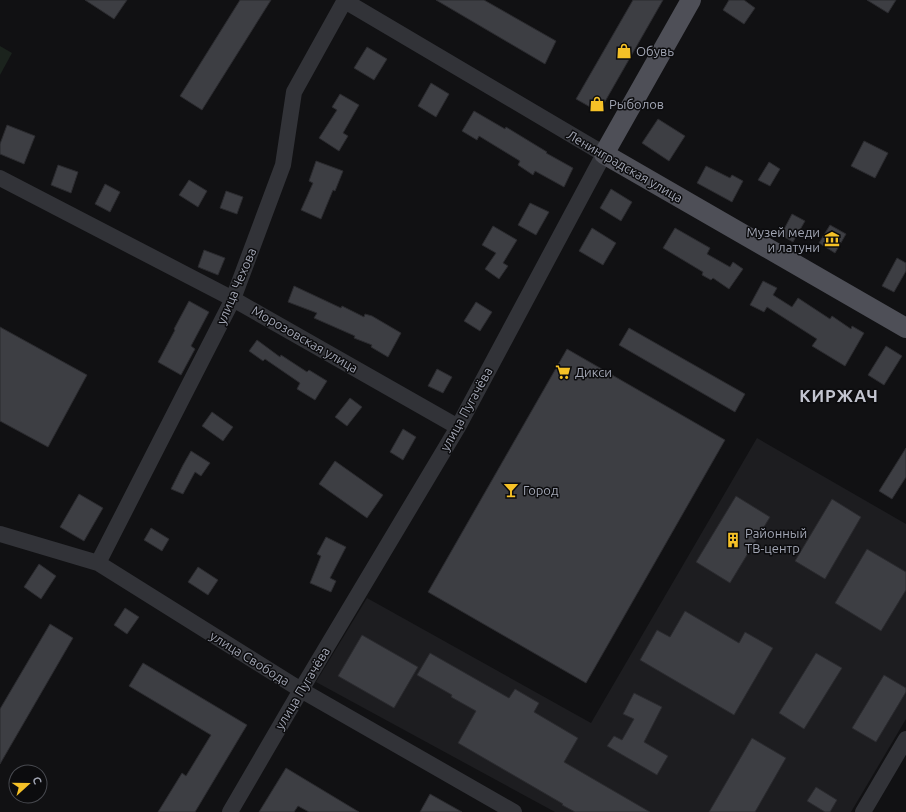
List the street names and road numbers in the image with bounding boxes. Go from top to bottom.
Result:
street label: Ленинградская улица [565,127,685,205]
street label: улица Чехова [214,246,258,326]
street label: Морозовская улица [250,303,360,375]
street label: улица Пугачёва [437,365,495,453]
street label: улица Свобода [208,628,292,688]
street label: улица Пугачёва [272,644,332,732]

